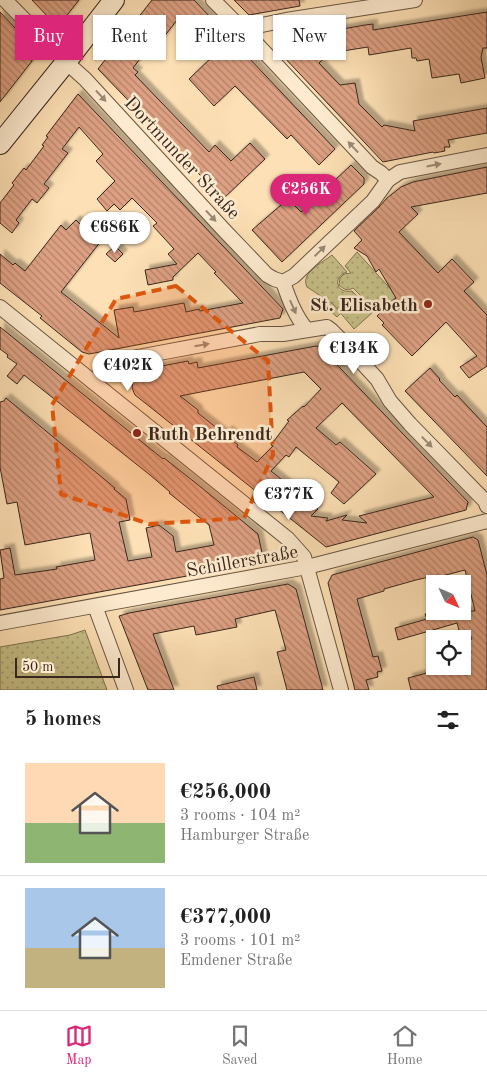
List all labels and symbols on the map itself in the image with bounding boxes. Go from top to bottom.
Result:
one-way arrow [95,90,107,102]
street label: Dortmunder Straße [120,94,243,224]
one-way arrow [347,141,359,153]
one-way arrow [426,161,441,169]
pin: €256K [271,174,341,216]
one-way arrow [205,209,217,221]
pin: €686K [80,212,150,254]
one-way arrow [313,245,325,257]
place label: St. Elisabeth [310,297,418,316]
marker: St. Elisabeth [422,298,434,310]
one-way arrow [289,300,297,314]
pin: €134K [319,332,389,375]
one-way arrow [195,341,210,349]
pin: €402K [93,350,163,392]
place label: Ruth Behrendt [147,426,272,445]
marker: Ruth Behrendt [131,427,143,439]
one-way arrow [421,436,433,448]
pin: €377K [254,478,324,521]
street label: Schillerstraße [185,543,300,582]
north arrow [426,575,471,620]
scale bar [15,655,120,678]

